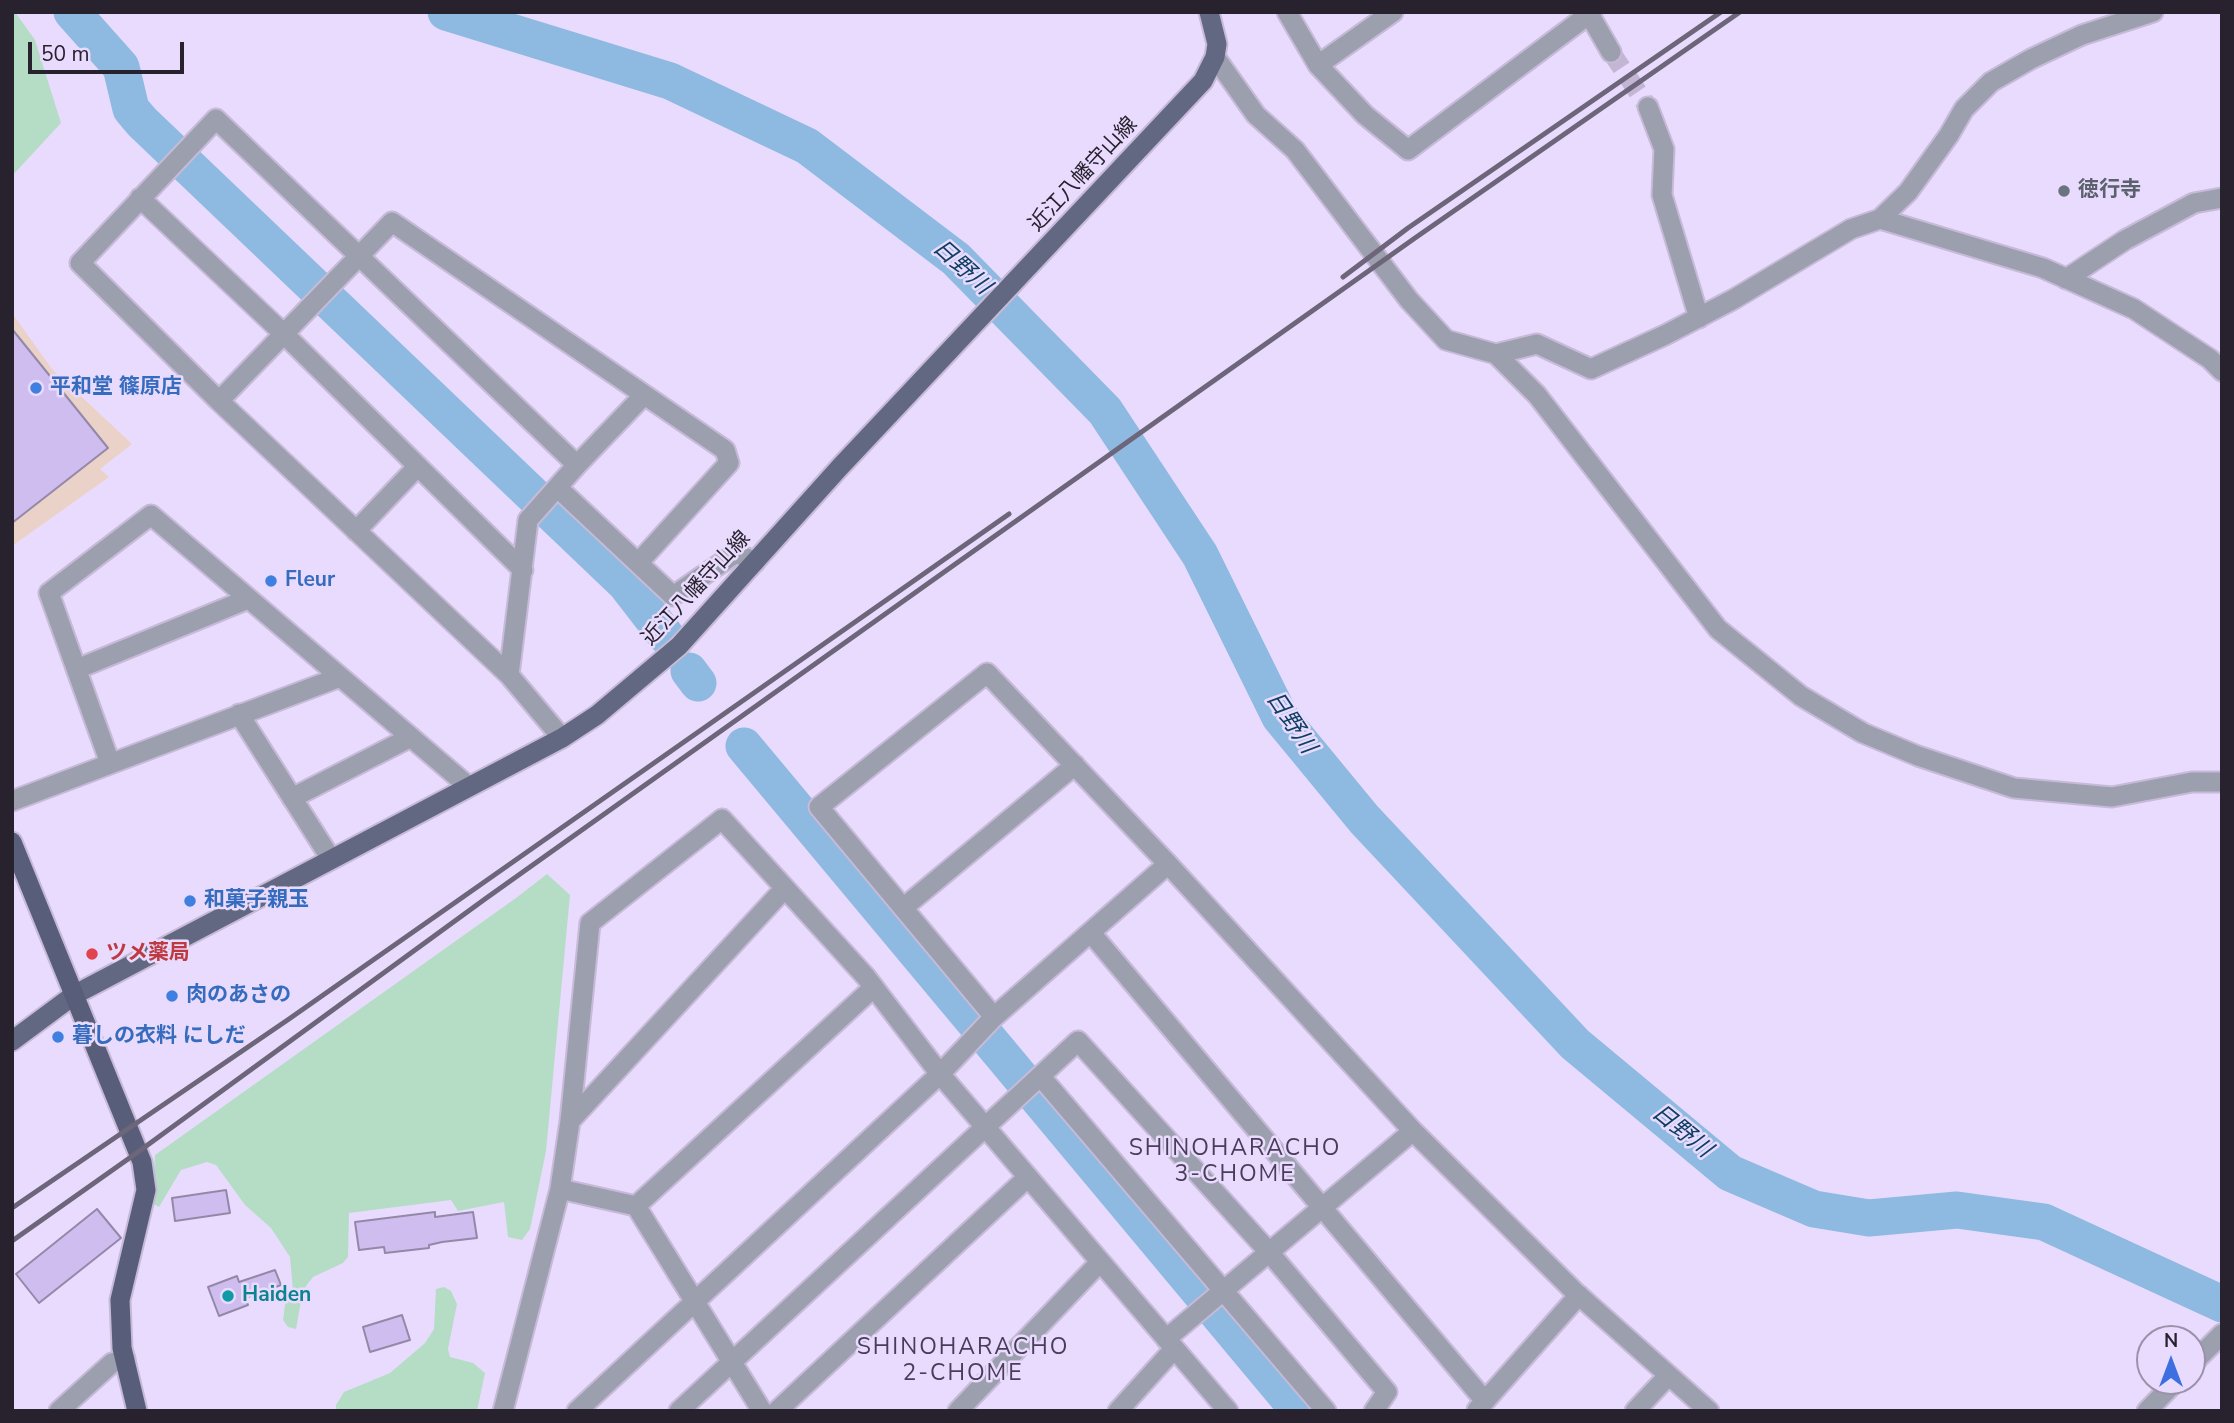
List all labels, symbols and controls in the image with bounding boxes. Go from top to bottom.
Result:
scale bar [32,28,187,72]
text: 50 m [41,40,90,68]
street label: 近江八幡守山線 [1025,113,1143,237]
place label: 徳行寺 [2078,178,2141,204]
marker: 徳行寺 [2056,183,2072,199]
water label: 日野川 [926,235,996,301]
place label: 平和堂 篠原店 [50,375,182,401]
marker: 平和堂 篠原店 [28,380,44,396]
street label: 近江八幡守山線 [638,527,756,651]
place label: Fleur [285,568,335,594]
marker: Fleur [263,573,279,589]
water label: 日野川 [1259,687,1321,759]
place label: 和菓子親玉 [204,888,309,914]
marker: 和菓子親玉 [182,893,198,909]
place label: ツメ薬局 [106,941,190,967]
marker: ツメ薬局 [84,946,100,962]
place label: 肉のあさの [186,983,291,1009]
marker: 肉のあさの [164,988,180,1004]
place label: 暮しの衣料 にしだ [72,1024,246,1050]
marker: 暮しの衣料 にしだ [50,1029,66,1045]
water label: 日野川 [1646,1100,1716,1164]
district label: SHINOHARACHO 3-CHOME [1130,1135,1340,1189]
place label: Haiden [242,1283,311,1309]
marker: Haiden [220,1288,236,1304]
north arrow [2136,1325,2206,1395]
text: N [2164,1328,2178,1354]
district label: SHINOHARACHO 2-CHOME [858,1334,1068,1388]

